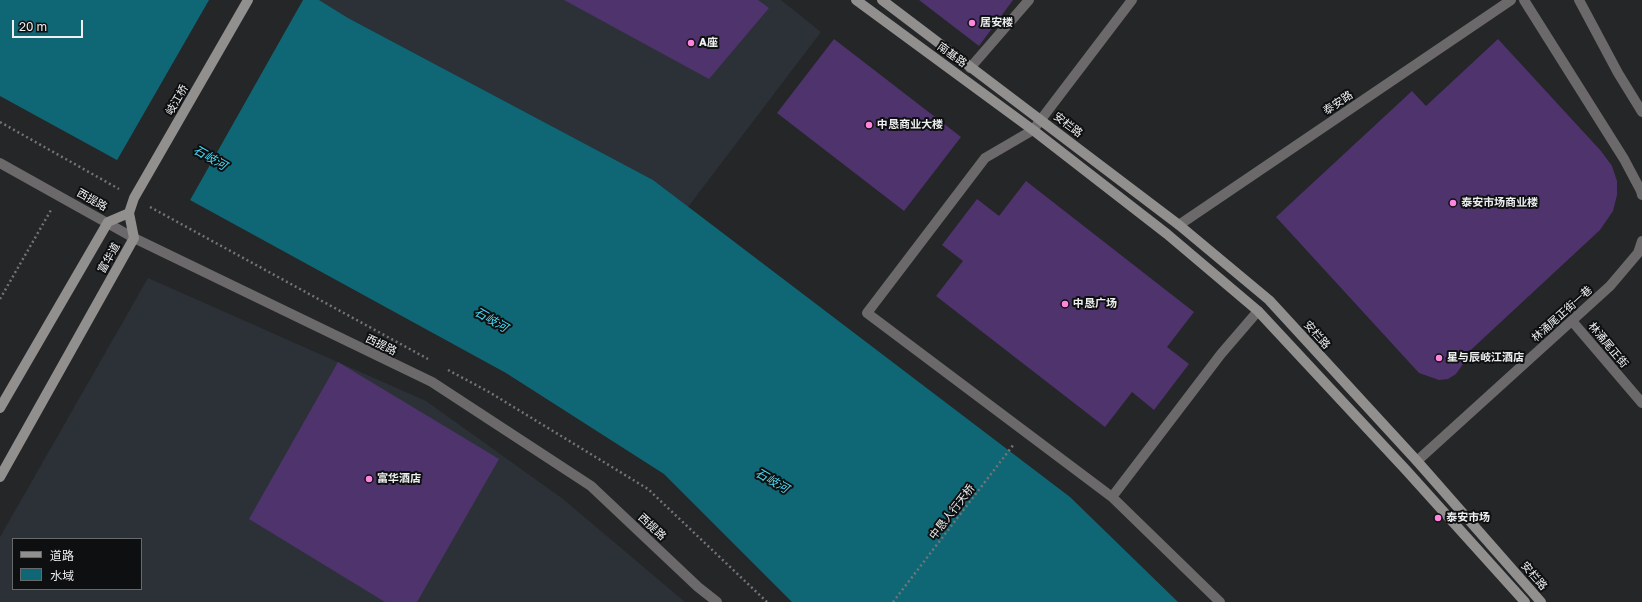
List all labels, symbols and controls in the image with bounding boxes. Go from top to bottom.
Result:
scale bar [14,12,85,38]
place label: 居安楼 [980,16,1013,30]
marker: 居安楼 [967,18,977,28]
text: 20 m [19,19,47,34]
place label: A座 [699,36,718,50]
marker: A座 [686,38,696,48]
street label: 南基路 [935,40,969,70]
street label: 岐江桥 [163,82,191,118]
street label: 泰安路 [1321,88,1355,118]
street label: 安栏路 [1051,110,1085,140]
place label: 中恳商业大楼 [877,118,943,132]
marker: 中恳商业大楼 [864,120,874,130]
water label: 石岐河 [191,143,229,173]
street label: 西提路 [74,186,110,214]
place label: 泰安市场商业楼 [1461,196,1538,210]
marker: 泰安市场商业楼 [1448,198,1458,208]
street label: 富华道 [95,240,123,276]
street label: 林涌尾正街一巷 [1529,283,1595,345]
place label: 中恳广场 [1073,297,1117,311]
marker: 中恳广场 [1060,299,1070,309]
water label: 石岐河 [472,305,510,335]
street label: 安栏路 [1301,318,1333,352]
street label: 林涌尾正街 [1585,320,1631,370]
street label: 西提路 [363,332,399,358]
place label: 星与辰岐江酒店 [1447,351,1524,365]
marker: 星与辰岐江酒店 [1434,353,1444,363]
water label: 石岐河 [753,466,791,496]
place label: 富华酒店 [377,472,421,486]
marker: 富华酒店 [364,474,374,484]
street label: 中恳人行天桥 [926,482,978,542]
street label: 西提路 [635,511,669,543]
place label: 泰安市场 [1446,511,1490,525]
marker: 泰安市场 [1433,513,1443,523]
legend [12,538,142,590]
text: 道路 [50,548,74,563]
street label: 安栏路 [1518,559,1550,593]
text: 水域 [50,568,74,583]

